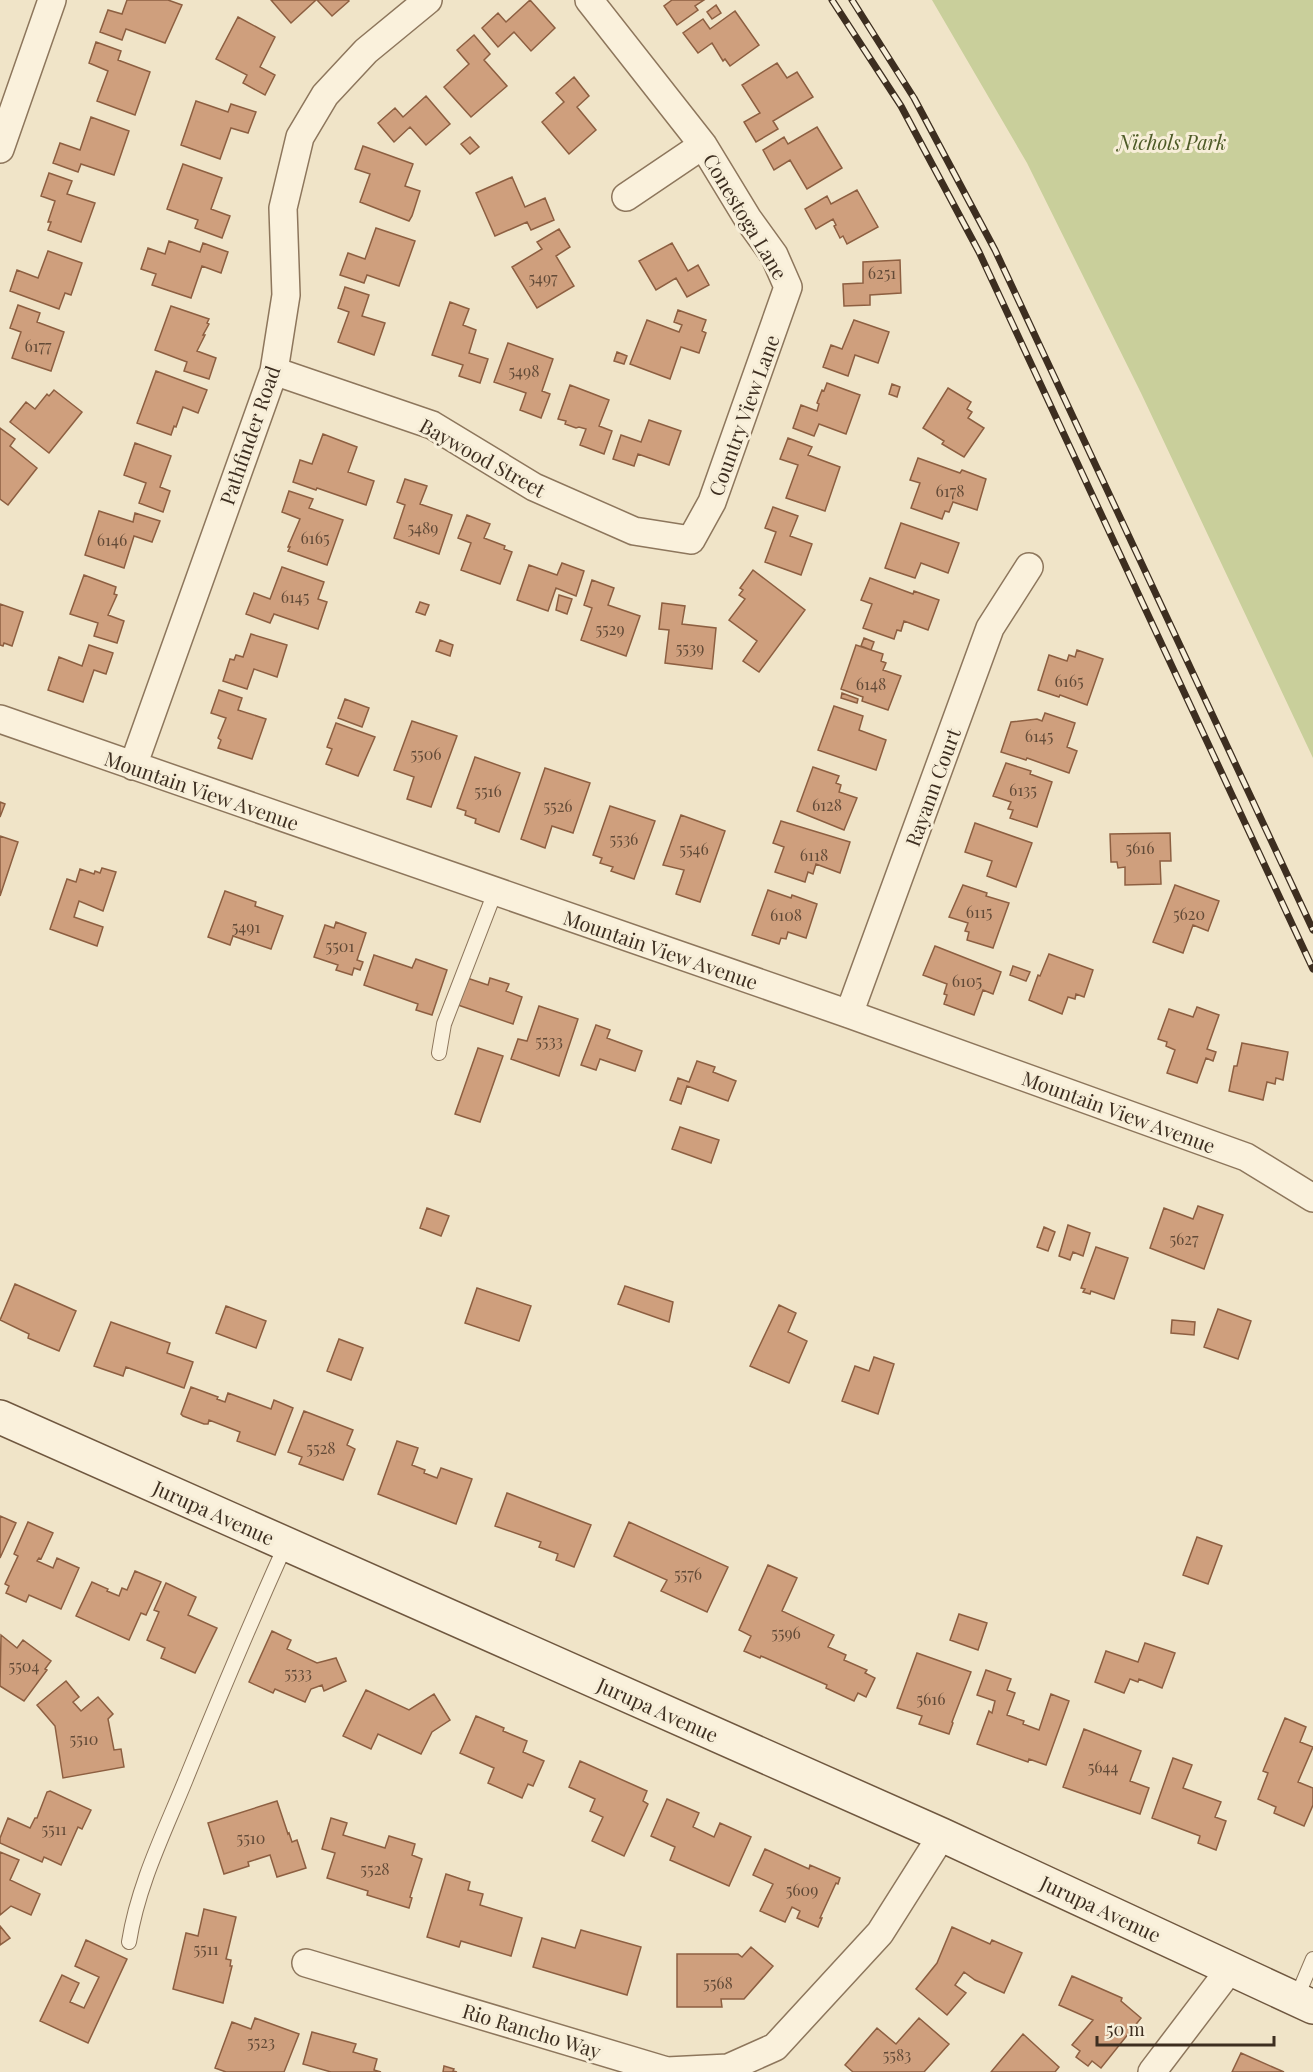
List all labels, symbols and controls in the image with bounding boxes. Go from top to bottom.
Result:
park label: Nichols Park [1116,128,1226,155]
street label: Conestoga Lane [698,148,794,284]
house number: 6251 [868,262,896,283]
house number: 5497 [528,267,558,288]
street label: Country View Lane [701,331,785,499]
house number: 6177 [24,335,52,356]
house number: 5498 [508,360,540,381]
street label: Pathfinder Road [213,361,286,508]
street label: Baywood Street [415,411,551,503]
house number: 6178 [935,480,965,501]
house number: 5489 [407,517,439,538]
house number: 6165 [300,527,330,548]
house number: 6146 [97,529,127,550]
house number: 6145 [281,586,309,607]
house number: 5529 [595,618,625,639]
house number: 5539 [676,637,704,658]
house number: 6165 [1054,670,1084,691]
house number: 6148 [856,673,886,694]
street label: Rayann Court [898,723,966,850]
house number: 6145 [1025,725,1053,746]
house number: 5506 [410,743,442,764]
street label: Mountain View Avenue [101,744,303,836]
house number: 6135 [1009,779,1037,800]
house number: 5516 [474,780,502,801]
house number: 6128 [812,794,842,815]
house number: 5526 [543,795,573,816]
house number: 5536 [610,828,638,849]
house number: 5616 [1125,837,1155,858]
house number: 5546 [679,838,709,859]
house number: 6118 [800,844,828,865]
house number: 6115 [966,901,992,922]
street label: Mountain View Avenue [560,903,762,995]
house number: 5620 [1173,903,1205,924]
house number: 6108 [770,904,802,925]
house number: 5491 [232,916,260,937]
house number: 5501 [326,935,354,956]
house number: 6105 [952,970,982,991]
house number: 5533 [535,1030,563,1051]
street label: Mountain View Avenue [1019,1063,1219,1159]
house number: 5627 [1169,1228,1199,1249]
house number: 5528 [306,1437,336,1458]
street label: Jurupa Avenue [148,1473,279,1551]
house number: 5576 [674,1563,702,1584]
house number: 5596 [771,1622,801,1643]
house number: 5504 [9,1655,39,1676]
house number: 5533 [284,1662,312,1683]
street label: Jurupa Avenue [592,1670,723,1748]
house number: 5616 [916,1688,946,1709]
house number: 5510 [70,1728,98,1749]
house number: 5644 [1088,1756,1118,1777]
house number: 5511 [41,1818,67,1839]
house number: 5510 [237,1827,265,1848]
house number: 5528 [360,1858,390,1879]
street label: Jurupa Avenue [1035,1868,1166,1948]
house number: 5609 [786,1879,818,1900]
house number: 5511 [193,1938,219,1959]
house number: 5568 [703,1972,733,1993]
street label: Rio Rancho Way [459,1996,605,2064]
scale bar [1097,2009,1274,2047]
text: 50 m [1106,2017,1145,2041]
house number: 5523 [247,2031,275,2052]
house number: 5583 [883,2044,911,2065]

